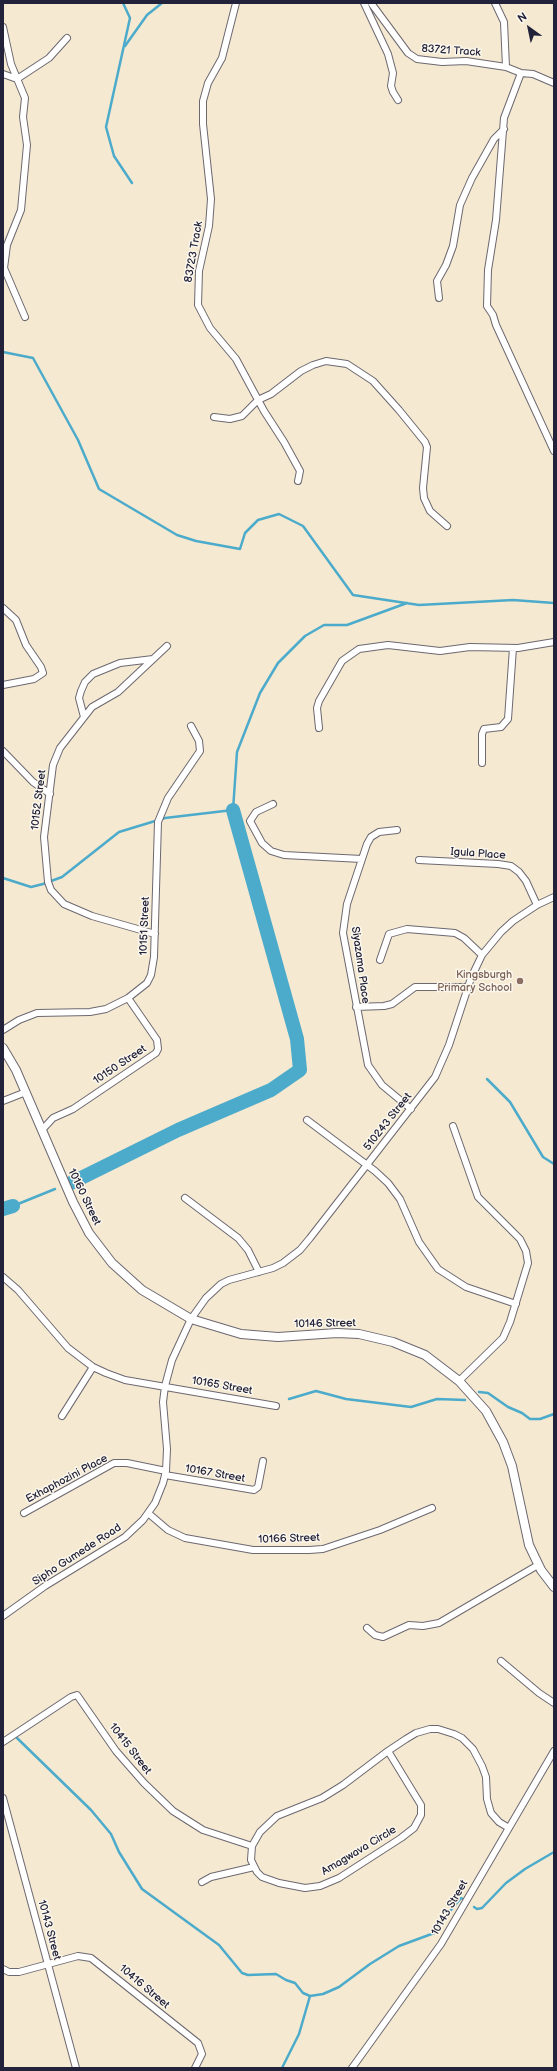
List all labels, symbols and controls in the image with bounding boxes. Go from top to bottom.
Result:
north arrow [509,8,549,48]
text: N [515,10,529,25]
street label: 83721 Track [421,42,481,60]
street label: 83723 Track [182,220,206,284]
street label: 10152 Street [29,769,49,831]
street label: Igula Place [450,845,506,863]
street label: 10151 Street [137,896,153,956]
street label: Siyazama Place [348,926,372,1004]
place label: Kingsburgh Primary School [437,968,512,994]
marker: Kingsburgh Primary School [515,976,525,986]
street label: 10150 Street [91,1042,149,1088]
street label: 510243 Street [361,1090,415,1154]
street label: 10160 Street [65,1167,103,1227]
street label: 10146 Street [294,1317,356,1331]
street label: 10165 Street [191,1374,253,1398]
street label: Exhaphozini Place [24,1452,110,1506]
street label: 10167 Street [184,1462,246,1486]
street label: Sipho Gumede Road [30,1521,124,1589]
street label: 10166 Street [258,1531,320,1547]
street label: 10415 Street [106,1721,154,1777]
street label: Amagwava Circle [319,1823,399,1879]
street label: 10143 Street [429,1878,471,1938]
street label: 10143 Street [35,1899,63,1961]
street label: 10416 Street [116,1962,172,2012]

